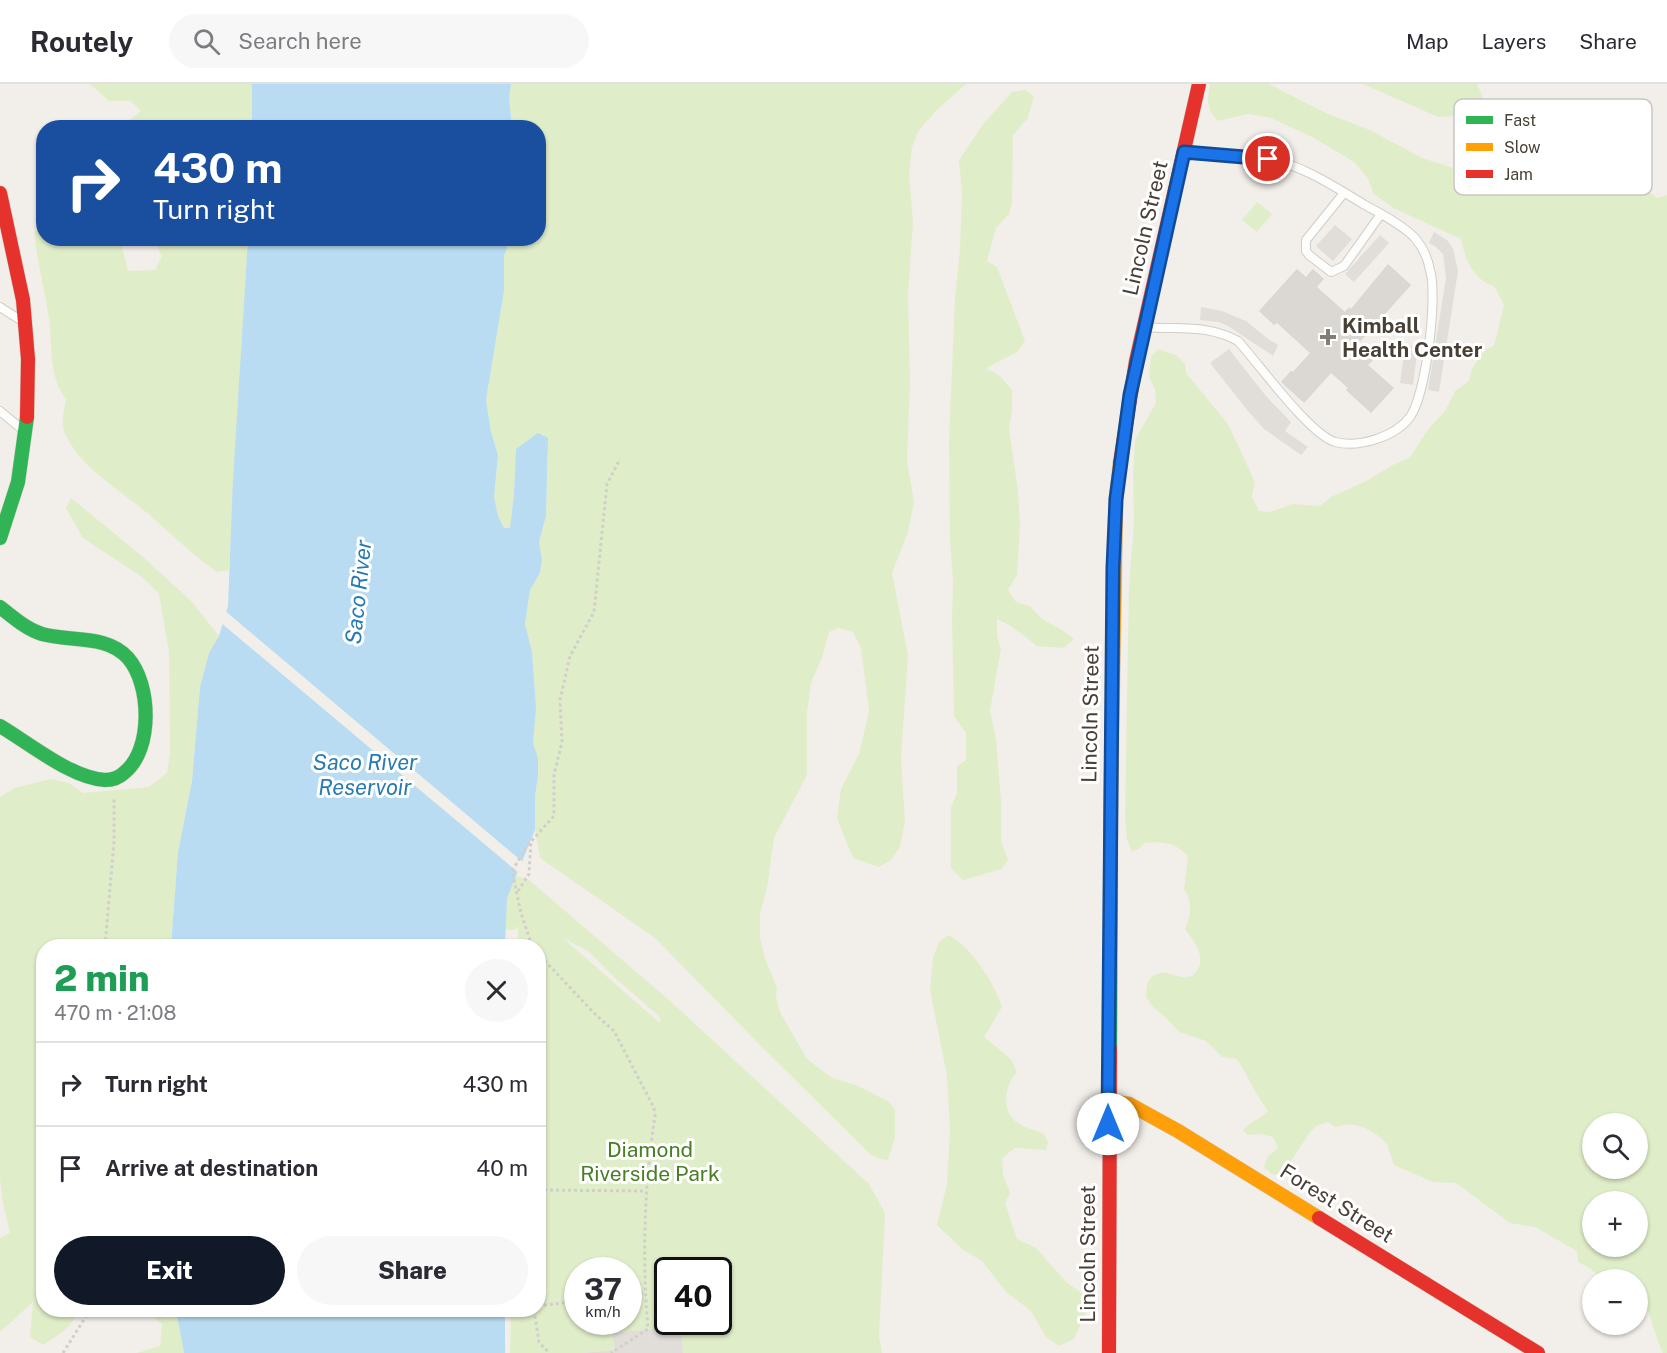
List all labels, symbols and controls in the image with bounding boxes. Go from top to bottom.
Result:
search box [169,14,589,68]
text: Routely [30,25,133,58]
icon: search [190,25,223,58]
text: Search here [238,28,362,54]
text: Map [1406,29,1449,54]
text: Layers [1482,29,1546,54]
text: Share [1579,29,1637,54]
legend [1454,99,1652,195]
text: Fast [1504,111,1536,130]
pin [1242,133,1293,184]
text: Slow [1504,138,1541,157]
icon: arrive [1251,142,1284,175]
text: 430 m [153,143,283,192]
icon: right [54,144,132,222]
street label: Lincoln Street [1117,158,1173,298]
text: Jam [1504,165,1533,184]
text: Turn right [153,193,276,225]
place label: Kimball Health Center [1342,313,1483,362]
marker: Kimball Health Center [1319,328,1337,346]
water label: Saco River [340,538,376,646]
street label: Lincoln Street [1076,645,1104,783]
water label: Saco River Reservoir [313,749,418,800]
text: 2 min [54,957,150,999]
button: close [465,959,528,1022]
text: 470 m · 21:08 [54,1001,176,1025]
icon: right [54,1068,87,1101]
text: Turn right [105,1071,208,1097]
text: 430 m [463,1071,528,1097]
position arrow [1076,1092,1140,1156]
map controls [1582,1113,1648,1335]
button: search [1582,1113,1648,1179]
park label: Diamond Riverside Park [580,1137,720,1186]
icon: arrive [54,1152,87,1185]
text: Arrive at destination [105,1155,318,1181]
text: 40 m [476,1155,528,1181]
street label: Forest Street [1276,1158,1398,1248]
street label: Lincoln Street [1075,1185,1100,1323]
button: + [1582,1191,1648,1257]
button: Exit [54,1236,285,1305]
button: Share [297,1236,528,1305]
speed limit sign: 40 [654,1257,732,1335]
button: − [1582,1269,1648,1335]
text: 37 [584,1271,622,1307]
text: km/h [585,1303,621,1320]

